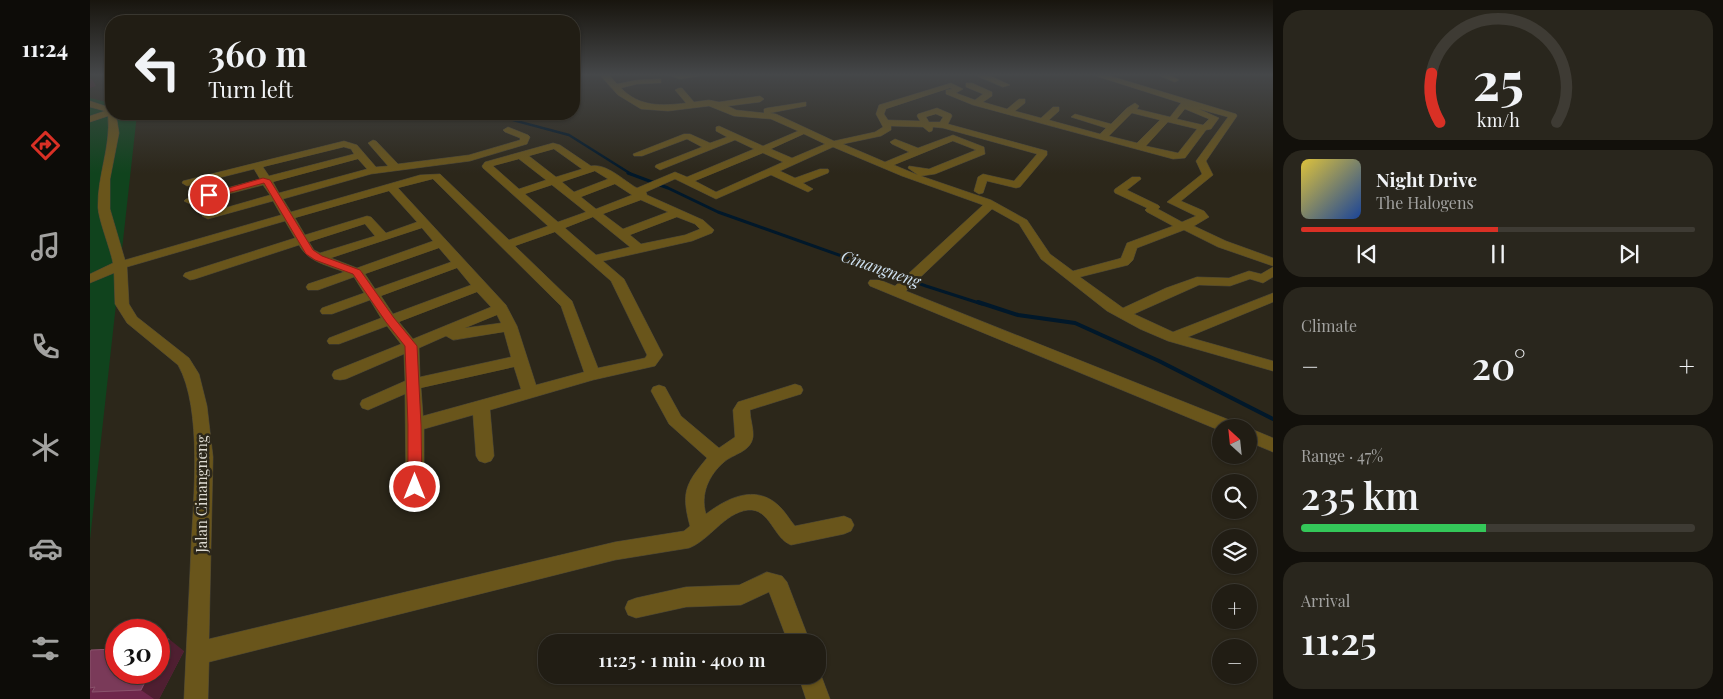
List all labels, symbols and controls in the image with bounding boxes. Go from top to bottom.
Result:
text: 360 m [208,29,307,76]
text: 11:24 [22,33,68,63]
icon: left [125,35,190,100]
text: 25 [1472,45,1524,114]
text: Turn left [208,74,293,104]
text: km/h [1477,108,1520,131]
icon: directions [28,128,63,163]
text: Night Drive [1376,166,1477,192]
pin [188,174,230,216]
icon: arrive [195,181,223,209]
text: The Halogens [1376,192,1474,213]
icon: music [28,229,63,264]
icon: previous [1353,240,1381,268]
icon: pause [1484,240,1512,268]
icon: next [1615,240,1643,268]
water label: Cinangneng [839,245,925,292]
text: Climate [1301,315,1357,336]
icon: phone [28,329,63,364]
text: 20° [1472,339,1526,390]
text: − [1301,347,1319,384]
text: + [1679,347,1695,384]
north arrow [1212,419,1258,464]
map controls [1212,419,1257,684]
icon: climate [28,430,63,465]
street label: Jalan Cinangneng [191,435,211,554]
text: Range · 47% [1301,445,1383,466]
position arrow [388,460,440,512]
text: 235 km [1301,469,1419,520]
button: search [1212,474,1257,519]
button: layers [1212,529,1257,574]
icon: car [28,531,63,566]
button: + [1212,584,1257,629]
text: Arrival [1301,590,1350,611]
text: 11:25 [1301,614,1377,665]
speed limit sign: 30 [105,619,170,684]
icon: filters [28,631,63,666]
button: − [1212,639,1257,684]
text: 11:25 · 1 min · 400 m [598,646,766,672]

